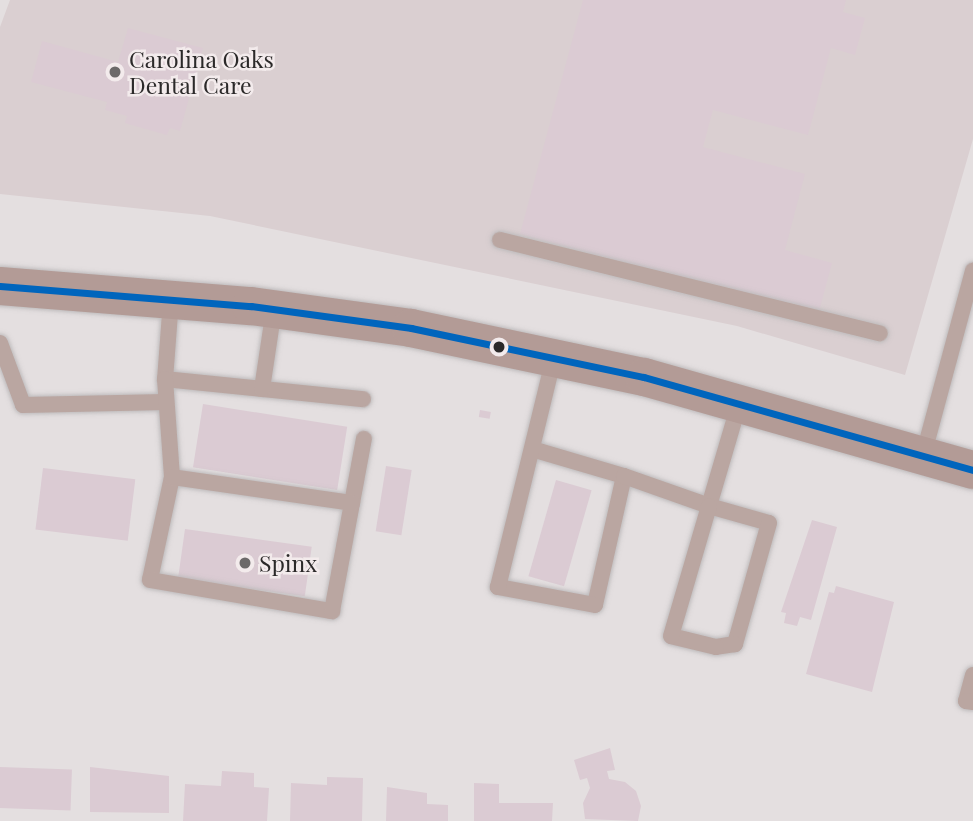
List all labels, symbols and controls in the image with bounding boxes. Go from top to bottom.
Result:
place label: Carolina Oaks Dental Care [129,45,274,99]
marker: Carolina Oaks Dental Care [107,64,123,80]
unlabelled marker [492,340,506,354]
place label: Spinx [259,549,317,577]
marker: Spinx [237,555,253,571]

